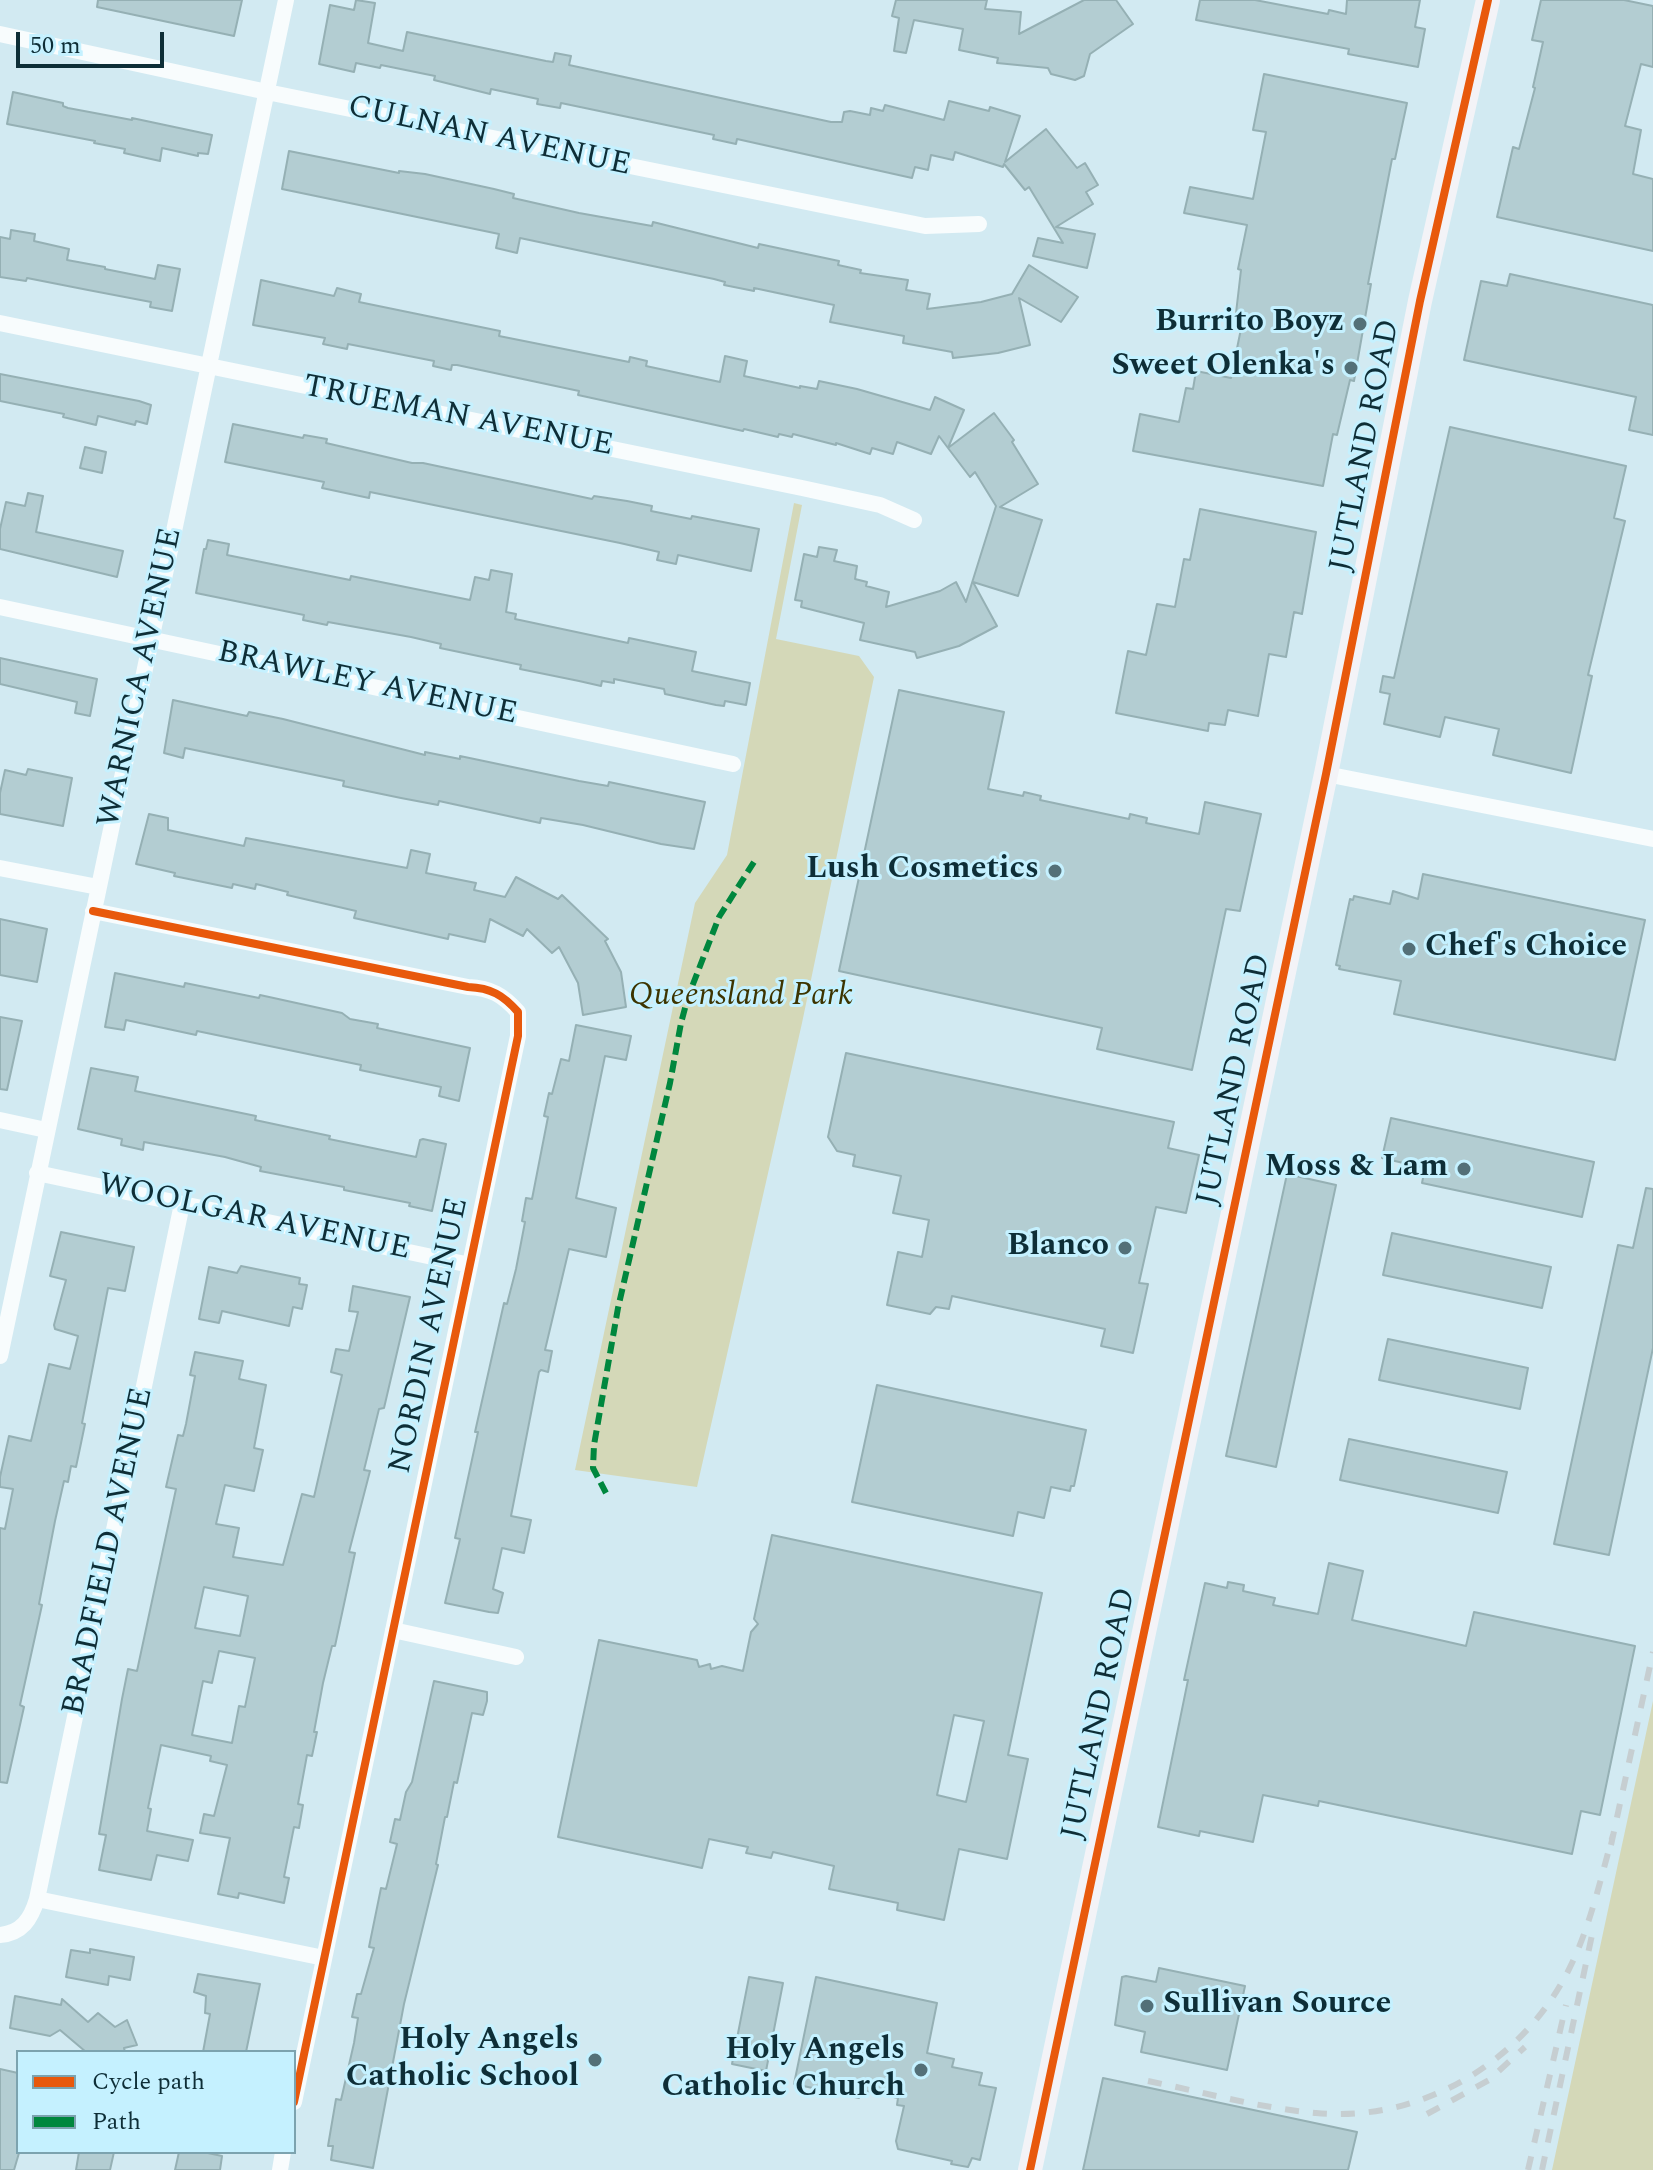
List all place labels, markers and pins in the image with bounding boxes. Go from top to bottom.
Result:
place label: Burrito Boyz [1155,305,1344,343]
marker: Burrito Boyz [1351,315,1369,333]
place label: Sweet Olenka's [1111,349,1335,387]
marker: Sweet Olenka's [1342,359,1360,377]
place label: Lush Cosmetics [806,852,1039,890]
marker: Lush Cosmetics [1046,862,1064,880]
place label: Chef's Choice [1425,930,1627,968]
marker: Chef's Choice [1400,940,1418,958]
place label: Moss & Lam [1264,1150,1448,1188]
marker: Moss & Lam [1455,1160,1473,1178]
place label: Blanco [1007,1229,1109,1267]
marker: Blanco [1116,1239,1134,1257]
place label: Sullivan Source [1163,1987,1391,2025]
marker: Sullivan Source [1138,1997,1156,2015]
place label: Holy Angels Catholic School [346,2023,579,2098]
place label: Holy Angels Catholic Church [661,2033,905,2108]
marker: Holy Angels Catholic School [586,2051,604,2069]
marker: Holy Angels Catholic Church [912,2061,930,2079]

